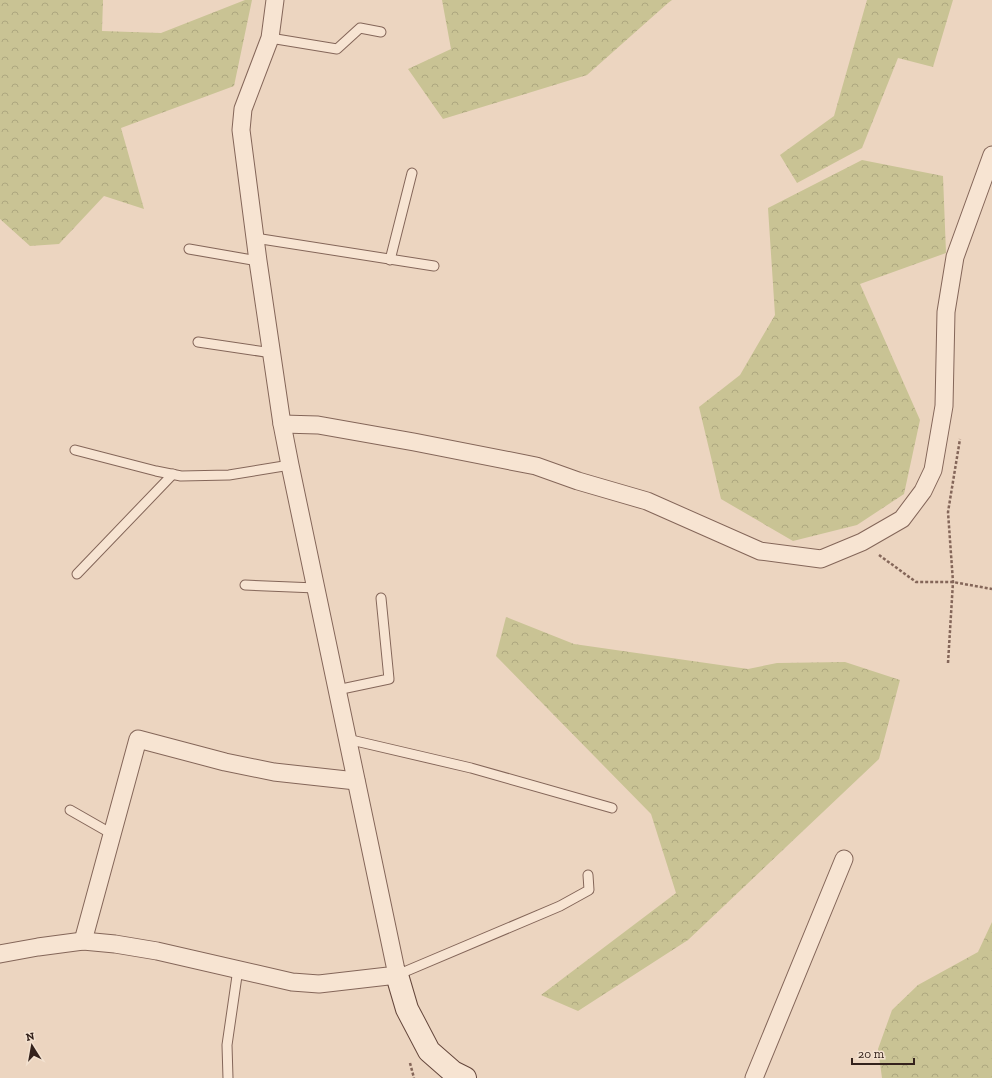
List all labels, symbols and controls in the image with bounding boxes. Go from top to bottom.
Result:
north arrow [12,1026,52,1066]
text: N [25,1029,36,1044]
scale bar [852,1040,914,1066]
text: 20 m [858,1047,885,1061]

